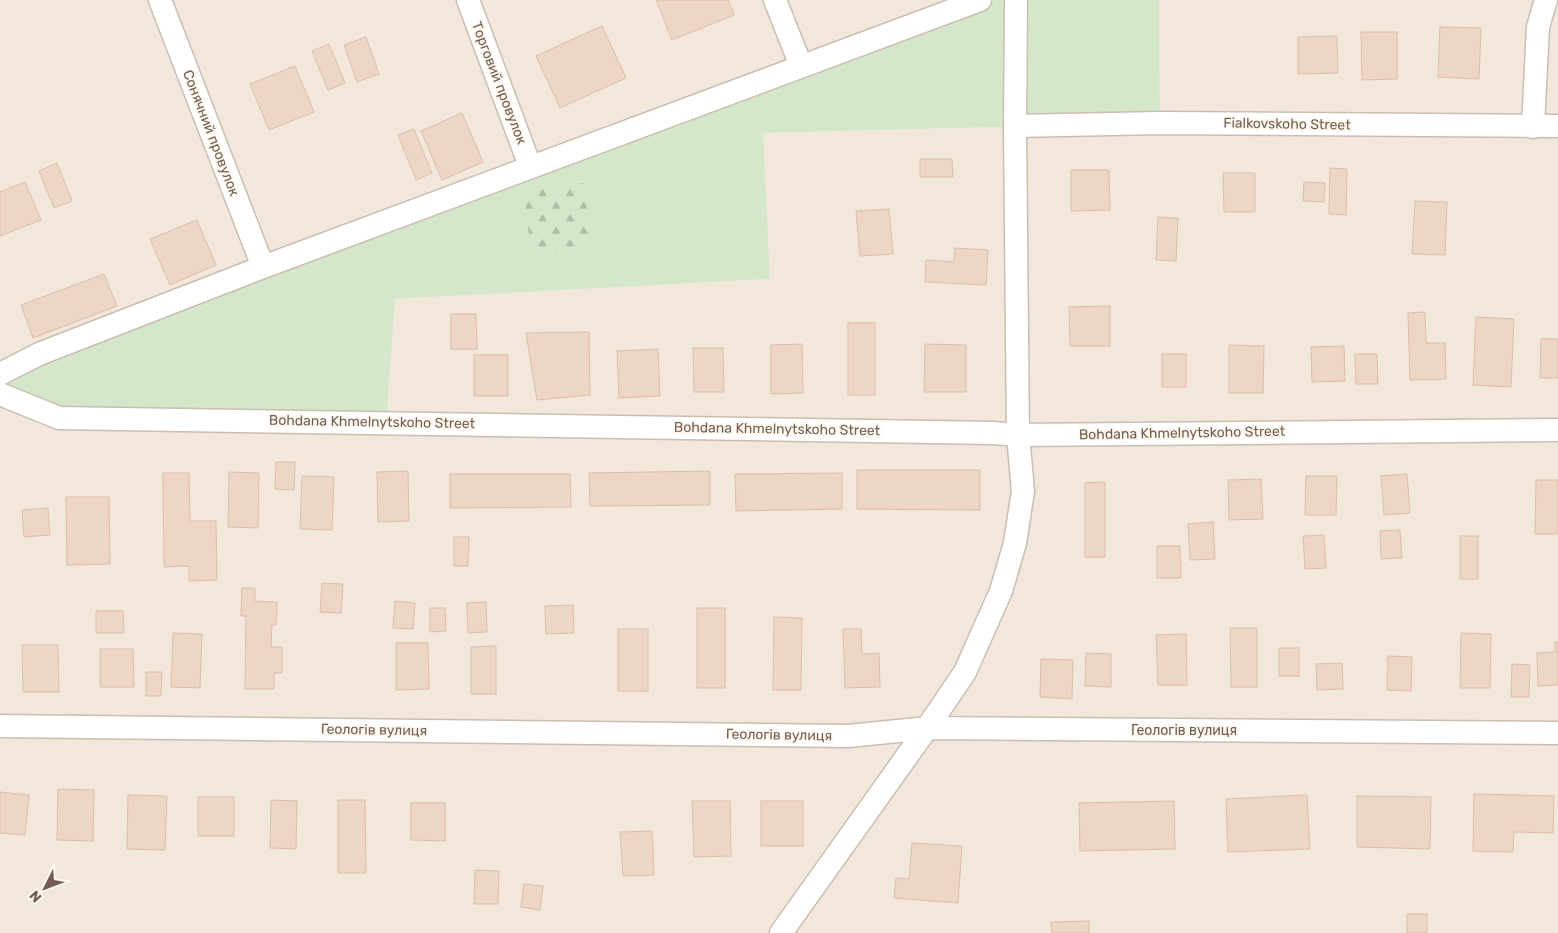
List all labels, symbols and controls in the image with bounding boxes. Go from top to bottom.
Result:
street label: Торговий провулок [468,19,530,147]
street label: Сонячний провулок [179,68,243,199]
street label: Fialkovskoho Street [1223,114,1351,134]
street label: Bohdana Khmelnytskoho Street [269,412,476,432]
street label: Bohdana Khmelnytskoho Street [674,419,881,439]
street label: Bohdana Khmelnytskoho Street [1079,423,1286,443]
street label: Геологів вулиця [321,721,427,739]
street label: Геологів вулиця [1131,722,1237,739]
street label: Геологів вулиця [726,726,832,744]
north arrow [20,863,70,913]
text: N [26,887,45,906]

